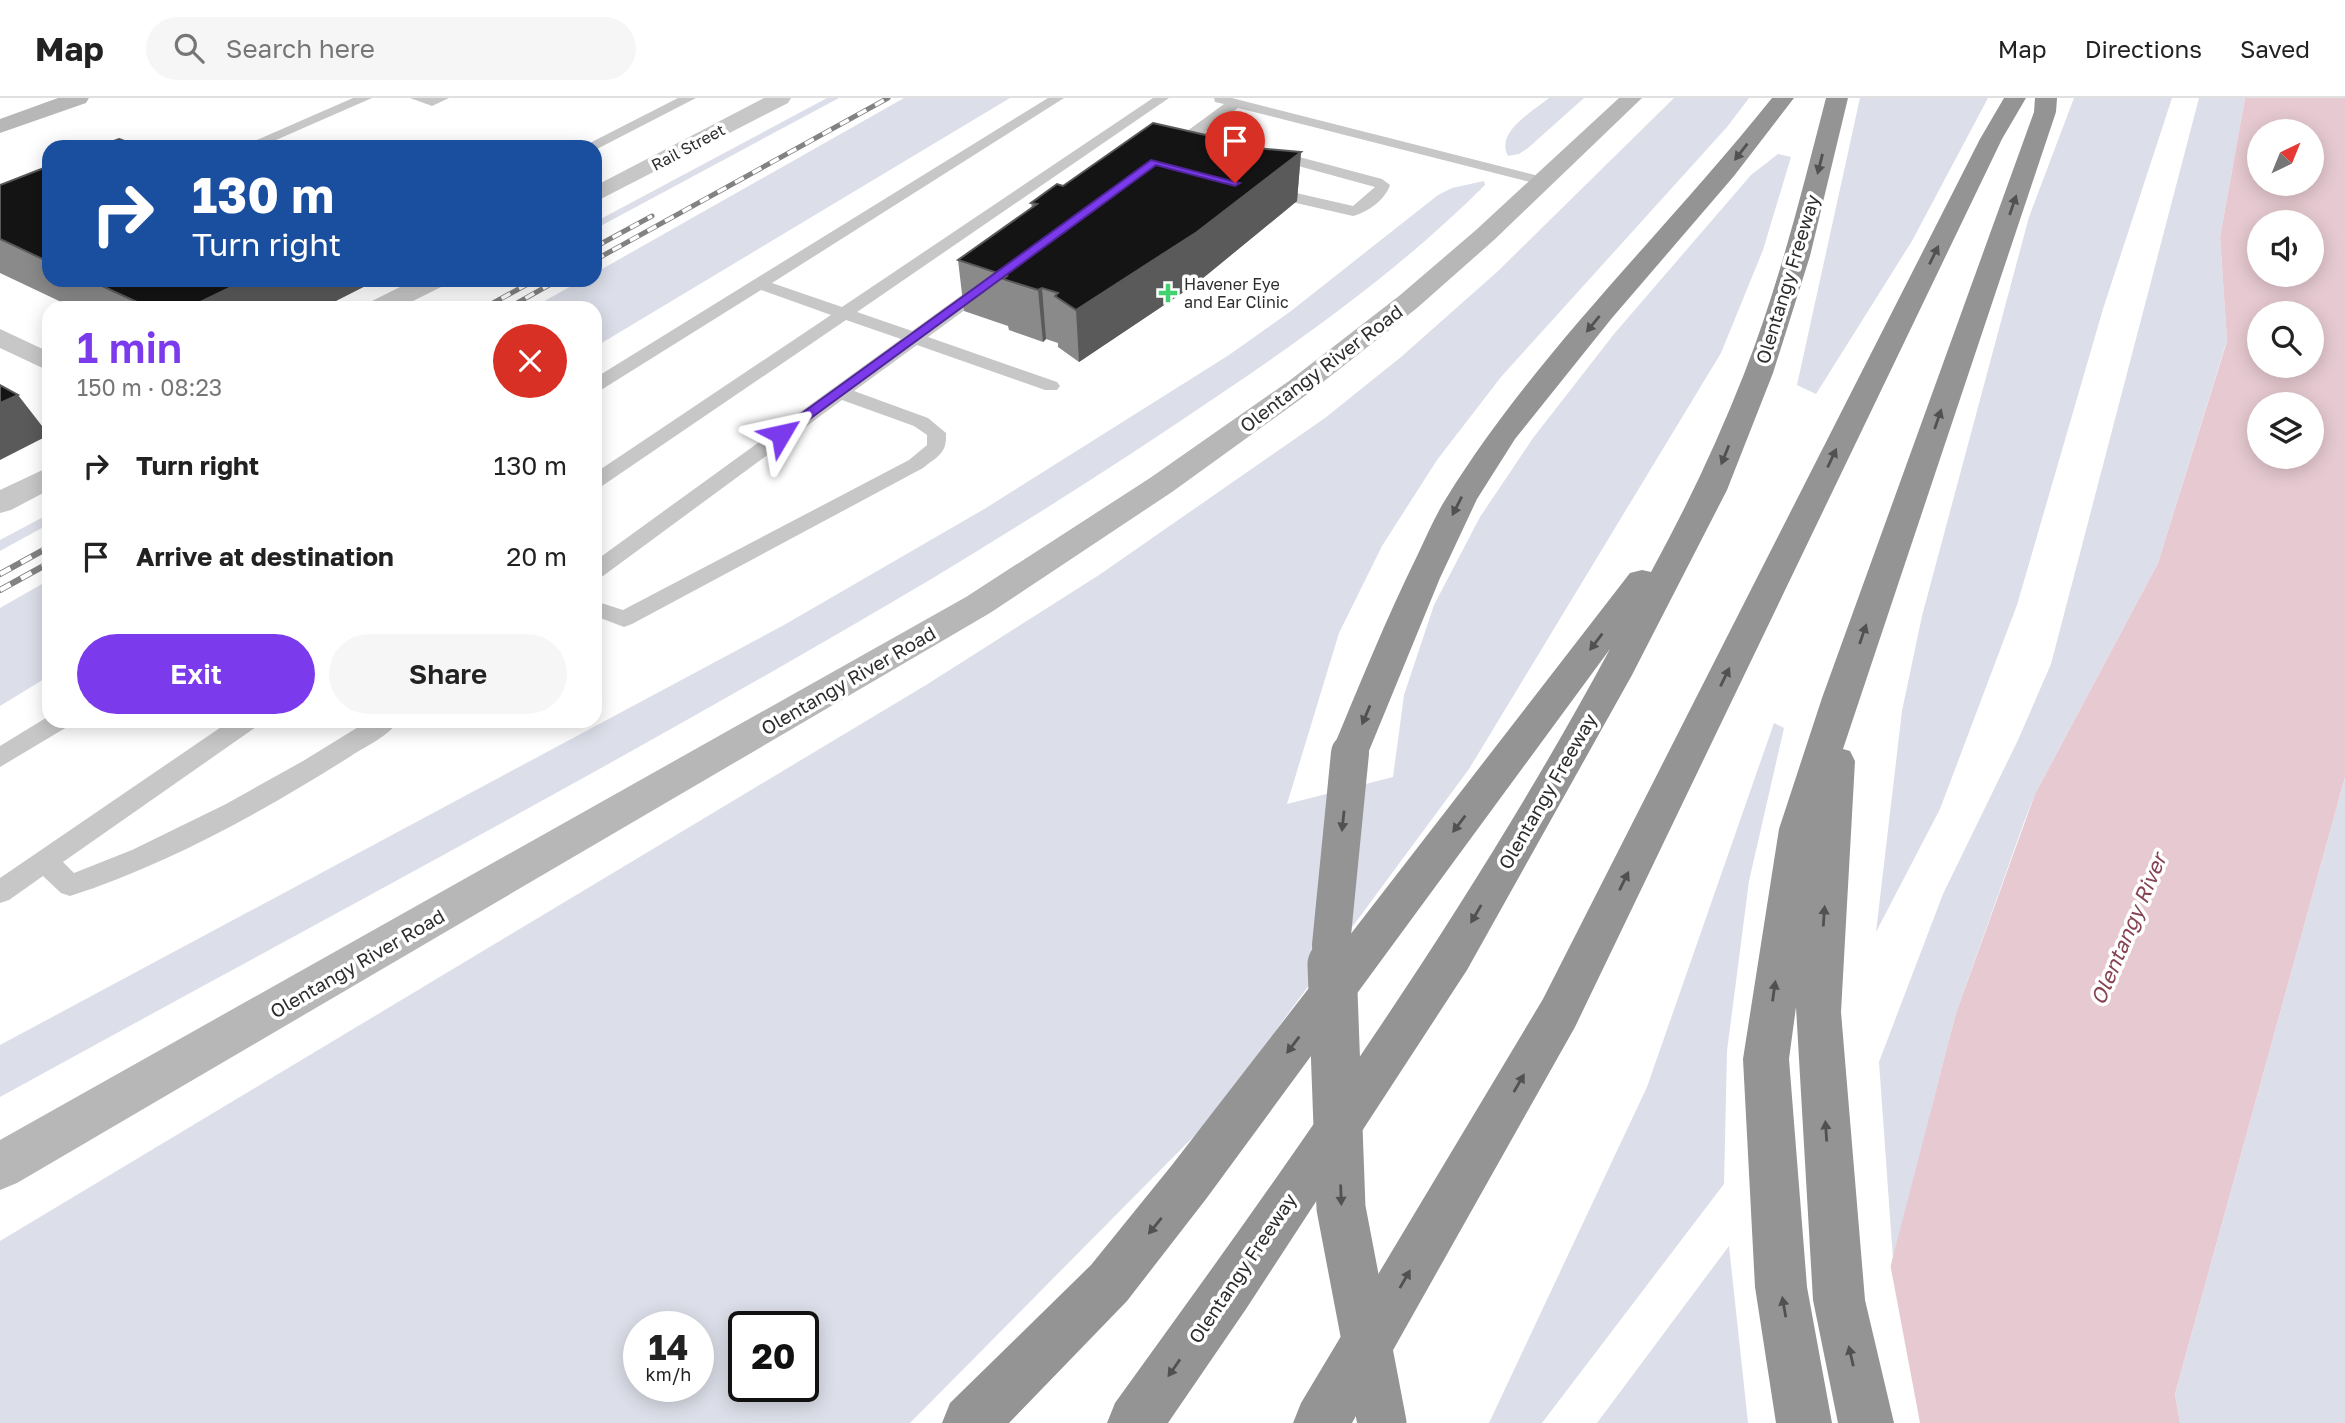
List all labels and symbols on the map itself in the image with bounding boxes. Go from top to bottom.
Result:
pin [1205,111,1265,183]
street label: Rail Street [648,119,728,175]
north arrow [2247,119,2324,196]
one-way arrow [1734,143,1749,160]
one-way arrow [1814,153,1825,175]
street label: Olentangy Freeway [1750,191,1824,366]
one-way arrow [2008,194,2019,215]
one-way arrow [1929,245,1940,265]
place label: Havener Eye and Ear Clinic [1184,274,1289,312]
marker: Havener Eye and Ear Clinic [1158,283,1178,303]
street label: Olentangy River Road [1235,299,1407,437]
one-way arrow [1585,315,1600,333]
position arrow [744,397,818,471]
one-way arrow [1933,409,1944,430]
one-way arrow [1719,445,1730,466]
one-way arrow [1826,448,1838,468]
one-way arrow [1452,496,1463,516]
street label: Olentangy River Road [757,621,939,739]
one-way arrow [1858,624,1869,645]
one-way arrow [1589,633,1603,651]
one-way arrow [1720,667,1731,687]
one-way arrow [1361,705,1372,726]
street label: Olentangy Freeway [1493,709,1601,873]
one-way arrow [1338,810,1349,832]
one-way arrow [1451,814,1466,832]
water label: Olentangy River [2084,847,2173,1008]
one-way arrow [1619,871,1630,891]
street label: Olentangy River Road [266,904,448,1022]
one-way arrow [1470,904,1482,924]
one-way arrow [1819,904,1830,926]
one-way arrow [1769,980,1780,1002]
one-way arrow [1286,1036,1300,1054]
one-way arrow [1513,1073,1525,1092]
one-way arrow [1820,1120,1831,1142]
one-way arrow [1335,1184,1346,1206]
street label: Olentangy Freeway [1183,1188,1301,1347]
one-way arrow [1147,1216,1162,1234]
one-way arrow [1399,1270,1411,1289]
one-way arrow [1778,1296,1789,1318]
speed limit sign: 20 [728,1311,819,1402]
one-way arrow [1846,1345,1857,1367]
one-way arrow [1167,1359,1181,1377]

